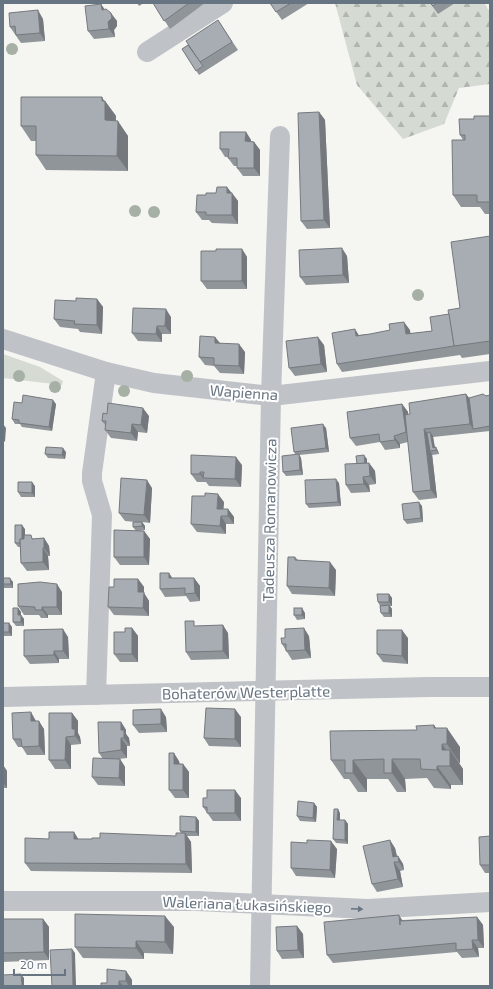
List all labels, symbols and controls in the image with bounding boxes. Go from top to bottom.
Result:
street label: Wapienna [209,381,279,403]
street label: Tadeusza Romanowicza [259,438,279,602]
street label: Bohaterów Westerplatte [162,682,330,702]
street label: Waleriana Łukasińskiego [162,892,332,916]
one-way arrow [351,906,364,912]
scale bar [14,951,65,977]
text: 20 m [20,957,47,971]

